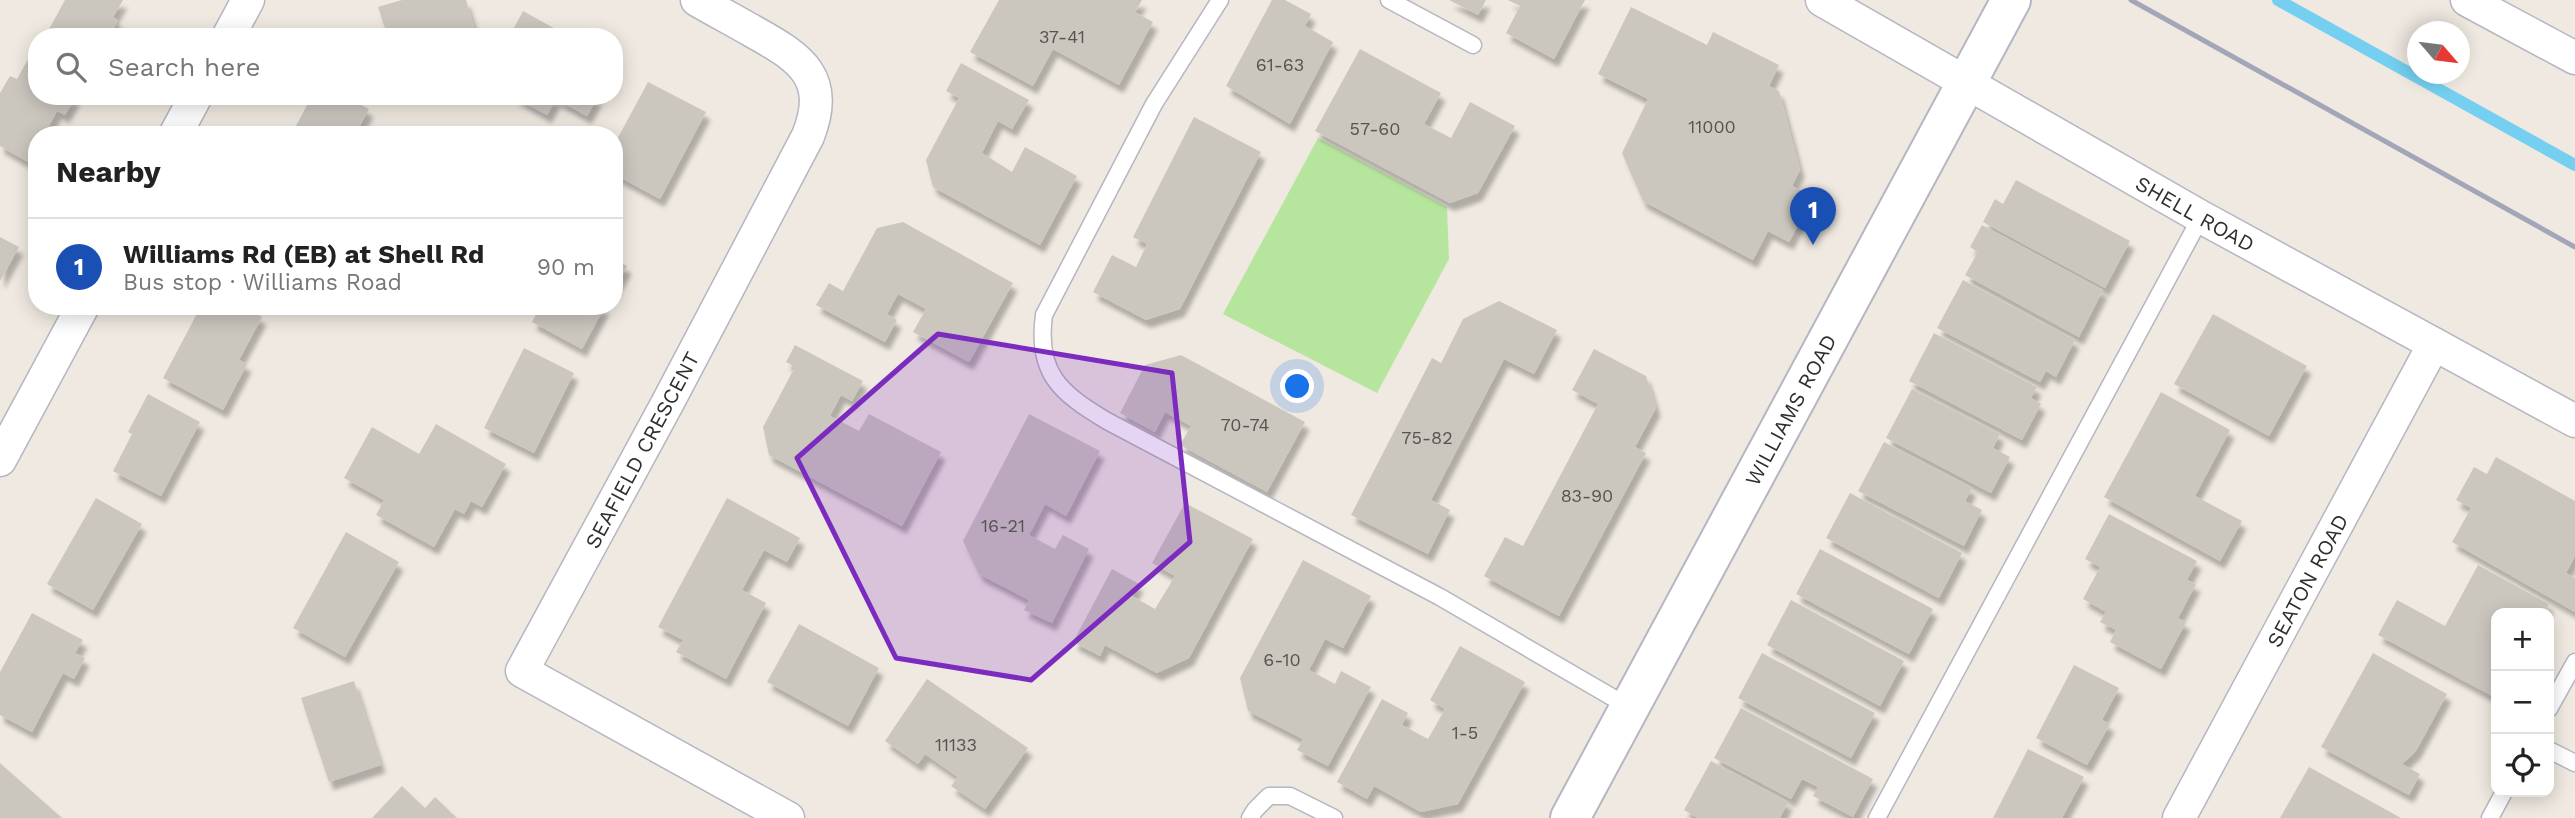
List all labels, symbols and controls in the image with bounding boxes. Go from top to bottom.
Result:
north arrow [2407,21,2470,84]
house number: 37-41 [1039,26,1085,47]
search box [28,28,623,105]
icon: search [52,48,90,86]
text: Search here [108,52,260,82]
house number: 61-63 [1256,54,1304,75]
house number: 11000 [1688,116,1736,137]
house number: 57-60 [1350,118,1400,139]
text: Nearby [56,154,161,189]
street label: SHELL ROAD [2132,170,2259,256]
pin: 1 [1790,187,1836,245]
text: Williams Rd (EB) at Shell Rd [123,239,484,269]
text: 1 [74,254,84,281]
text: 90 m [537,254,595,281]
text: Bus stop · Williams Road [123,269,402,296]
street label: WILLIAMS ROAD [1739,330,1841,490]
street label: SEAFIELD CRESCENT [580,347,705,553]
your location [1280,369,1314,403]
house number: 70-74 [1221,414,1269,435]
house number: 75-82 [1401,427,1453,448]
house number: 83-90 [1561,485,1613,506]
street label: SEATON ROAD [2261,509,2353,651]
house number: 16-21 [981,515,1025,536]
map controls [2491,608,2554,797]
button: + [2491,608,2554,671]
house number: 6-10 [1263,649,1301,670]
button: − [2491,671,2554,734]
house number: 1-5 [1452,722,1478,743]
house number: 11133 [935,734,977,755]
button: locate [2491,734,2554,797]

